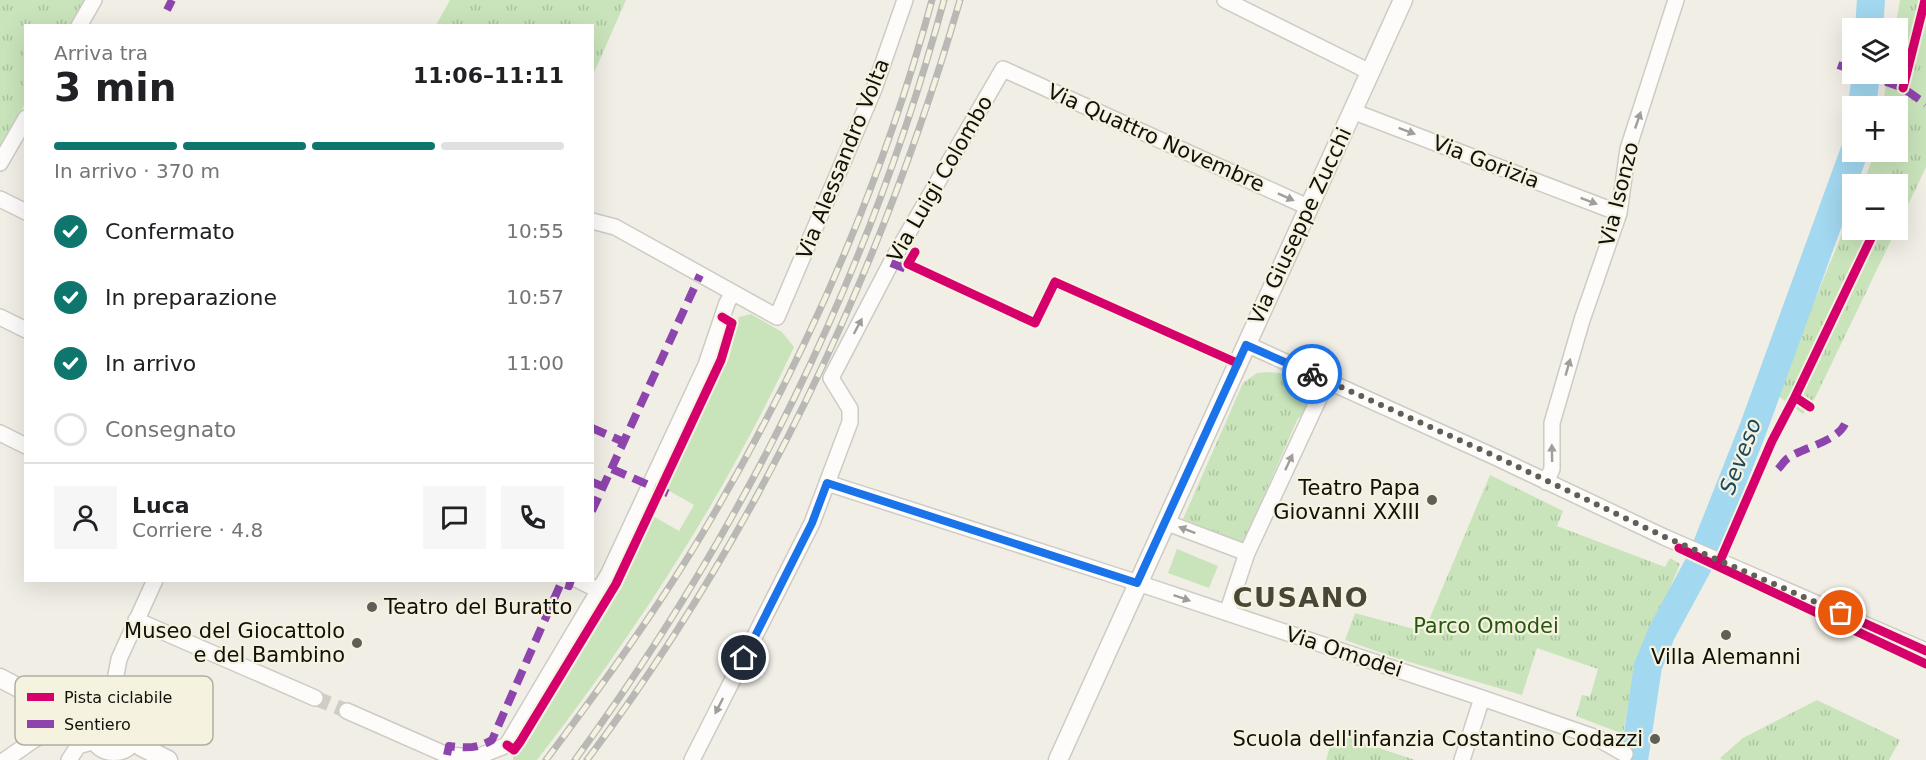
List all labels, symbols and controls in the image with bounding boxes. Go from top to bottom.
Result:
map controls [1842,18,1908,240]
button: layers [1842,18,1908,84]
text: Arriva tra [54,41,148,65]
street label: Via Alessandro Volta [792,55,894,263]
text: 11:06–11:11 [413,63,564,88]
text: 3 min [54,65,176,110]
street label: Via Quattro Novembre [1044,79,1268,197]
street label: Via Luigi Colombo [882,91,998,267]
button: + [1842,96,1908,162]
one-way arrow [1634,111,1644,129]
street label: Via Giuseppe Zucchi [1244,124,1356,328]
one-way arrow [1398,127,1416,137]
street label: Via Gorizia [1429,131,1543,193]
street label: Via Isonzo [1594,139,1644,249]
text: In arrivo · 370 m [54,159,220,183]
button: − [1842,174,1908,240]
one-way arrow [1277,192,1294,201]
one-way arrow [1580,197,1598,206]
icon: check [54,215,87,248]
text: Confermato [105,219,235,244]
text: 10:55 [506,219,564,243]
icon: check [54,281,87,314]
text: In preparazione [105,285,277,310]
text: 10:57 [506,285,564,309]
one-way arrow [853,318,863,335]
courier [1282,344,1342,404]
icon: check [54,347,87,380]
text: In arrivo [105,351,196,376]
text: 11:00 [506,351,564,375]
icon: bike [1296,358,1329,391]
one-way arrow [1564,358,1573,376]
water label: Seveso [1715,415,1766,498]
text: Consegnato [105,417,236,442]
one-way arrow [1547,444,1557,463]
one-way arrow [1285,454,1294,471]
place label: Teatro Papa Giovanni XXIII [1273,476,1420,524]
button: person [54,486,117,549]
button: chat [423,486,486,549]
button: phone [501,486,564,549]
text: Luca [132,493,190,518]
marker: Teatro Papa Giovanni XXIII [1425,493,1439,507]
text: Corriere · 4.8 [132,518,263,542]
one-way arrow [1178,524,1196,534]
district label: CUSANO [1233,582,1369,613]
pin [1815,587,1866,638]
one-way arrow [1173,594,1191,603]
place label: Teatro del Buratto [383,595,572,619]
icon: bag [1824,596,1857,629]
marker: Teatro del Buratto [365,600,379,614]
park label: Parco Omodei [1413,614,1559,638]
place label: Museo del Giocattolo e del Bambino [124,619,345,667]
street label: Via Omodei [1283,622,1405,682]
marker: Villa Alemanni [1719,628,1733,642]
pin [718,632,769,683]
marker: Museo del Giocattolo e del Bambino [350,636,364,650]
icon: home [727,641,760,674]
place label: Villa Alemanni [1651,645,1801,669]
legend [15,676,213,745]
text: Pista ciclabile [64,688,172,707]
one-way arrow [715,698,724,715]
text: Sentiero [64,715,131,734]
place label: Scuola dell'infanzia Costantino Codazzi [1232,727,1643,751]
marker: Scuola dell'infanzia Costantino Codazzi [1648,732,1662,746]

